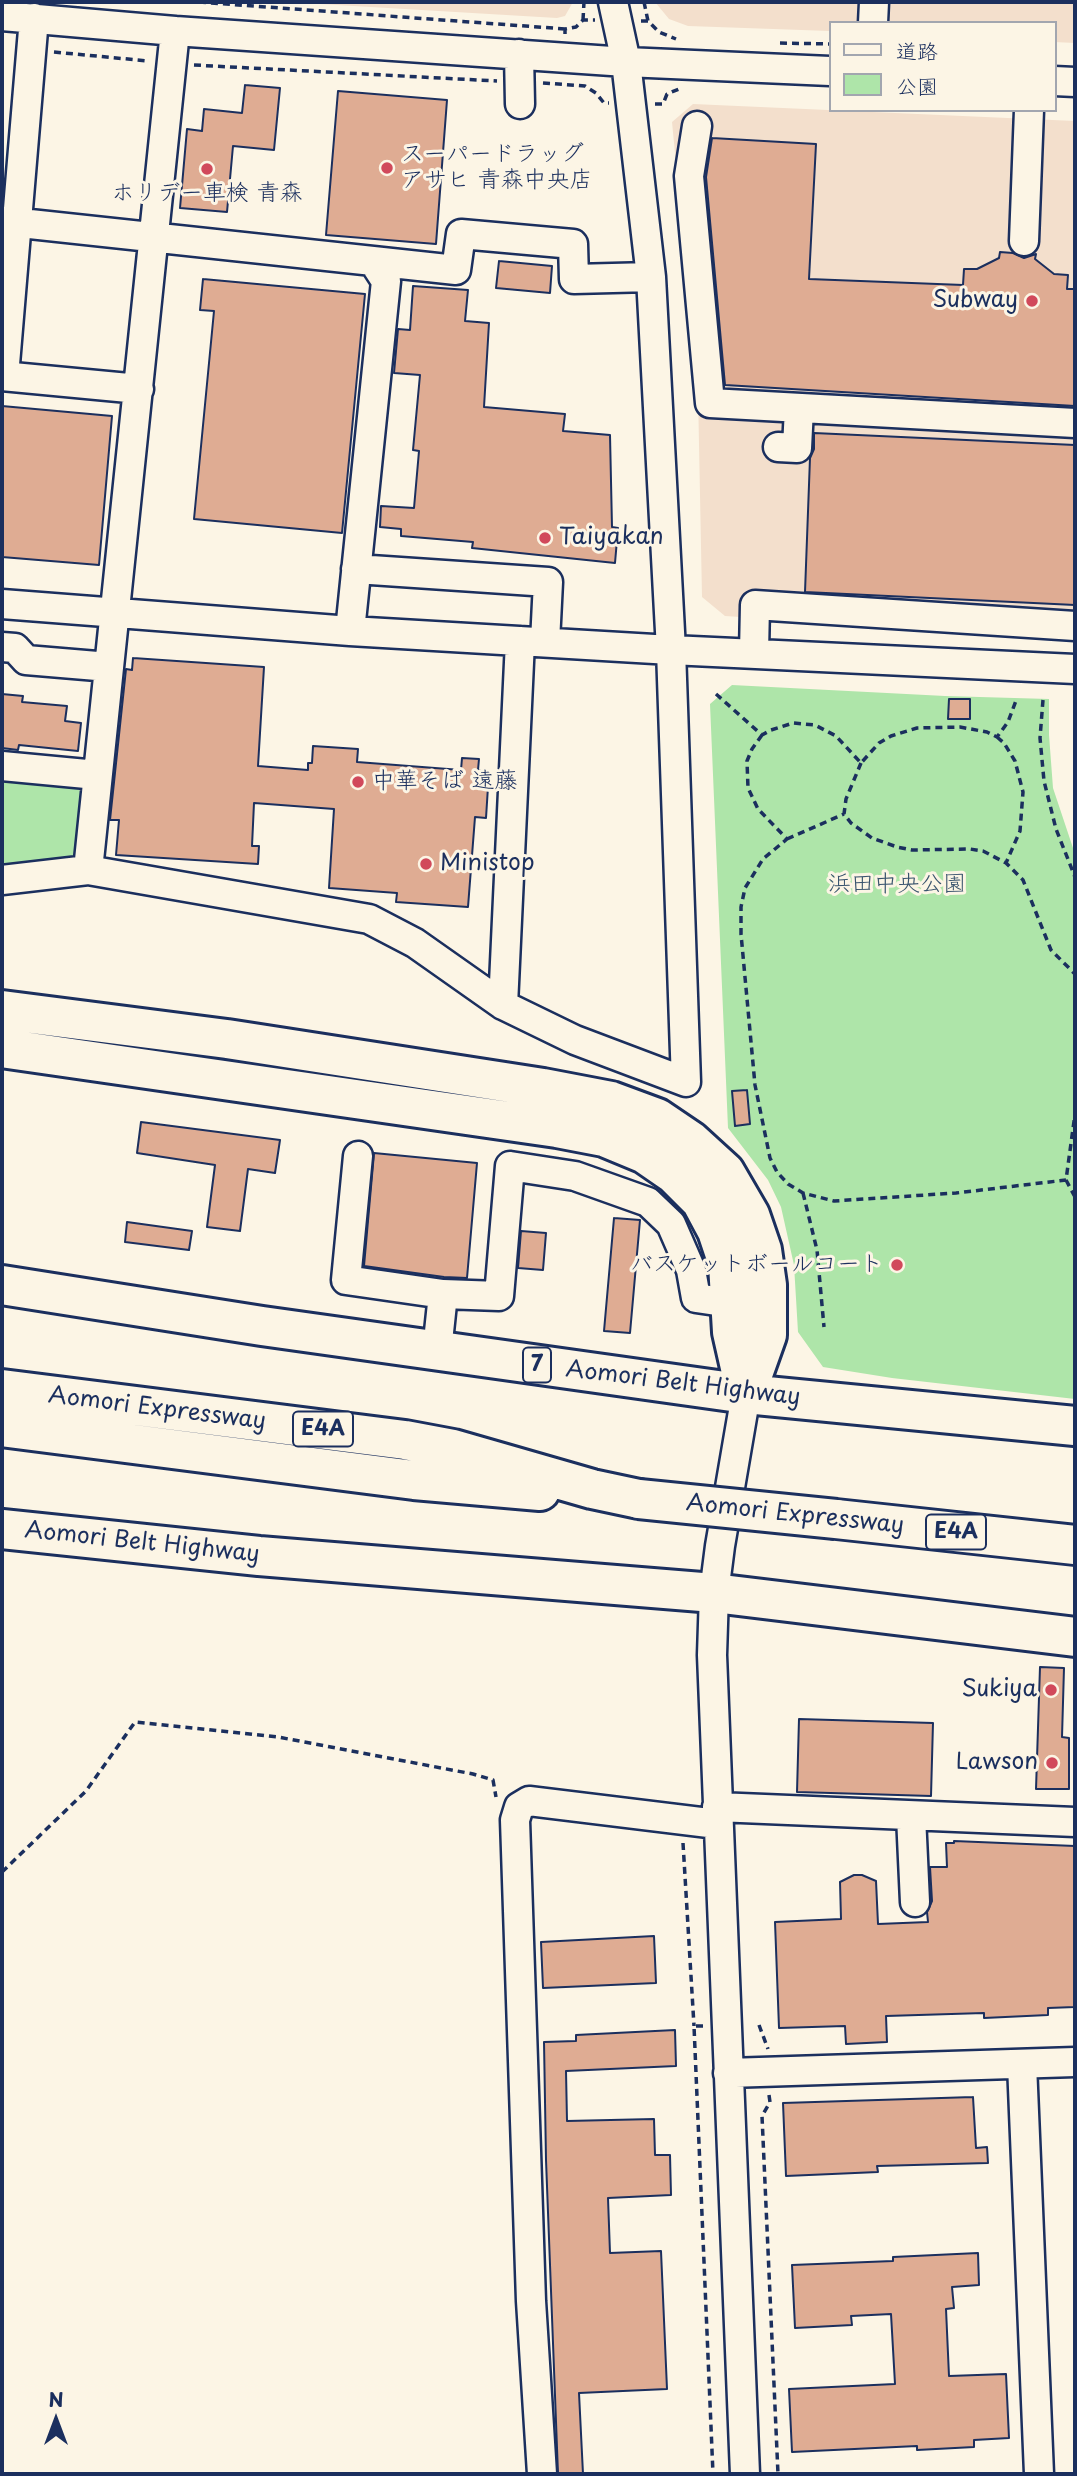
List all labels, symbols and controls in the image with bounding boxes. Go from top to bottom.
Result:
legend [828,21,1056,112]
text: 道路 [896,34,938,66]
text: 公園 [896,69,938,101]
place label: スーパードラッグ アサヒ 青森中央店 [401,141,592,195]
marker: スーパードラッグ アサヒ 青森中央店 [379,160,395,176]
marker: ホリデー車検 青森 [199,161,215,177]
place label: ホリデー車検 青森 [111,180,303,208]
place label: Subway [933,287,1018,315]
marker: Subway [1024,293,1040,309]
place label: Taiyakan [559,524,664,552]
marker: Taiyakan [537,530,553,546]
place label: 中華そば 遠藤 [372,768,517,796]
marker: 中華そば 遠藤 [350,774,366,790]
place label: Ministop [440,850,535,878]
marker: Ministop [418,856,434,872]
park label: 浜田中央公園 [828,871,966,899]
place label: バスケットボールコート [630,1251,883,1279]
marker: バスケットボールコート [889,1257,905,1273]
road number: 7 [523,1348,551,1382]
street label: Aomori Belt Highway [564,1356,802,1412]
street label: Aomori Expressway [47,1382,267,1436]
road number: E4A [293,1412,353,1446]
street label: Aomori Expressway [685,1490,905,1540]
road number: E4A [926,1514,986,1550]
street label: Aomori Belt Highway [23,1517,261,1569]
place label: Sukiya [962,1676,1037,1704]
marker: Sukiya [1043,1682,1059,1698]
place label: Lawson [956,1749,1038,1777]
marker: Lawson [1044,1755,1060,1771]
north arrow [21,2385,91,2455]
text: N [48,2385,64,2413]

